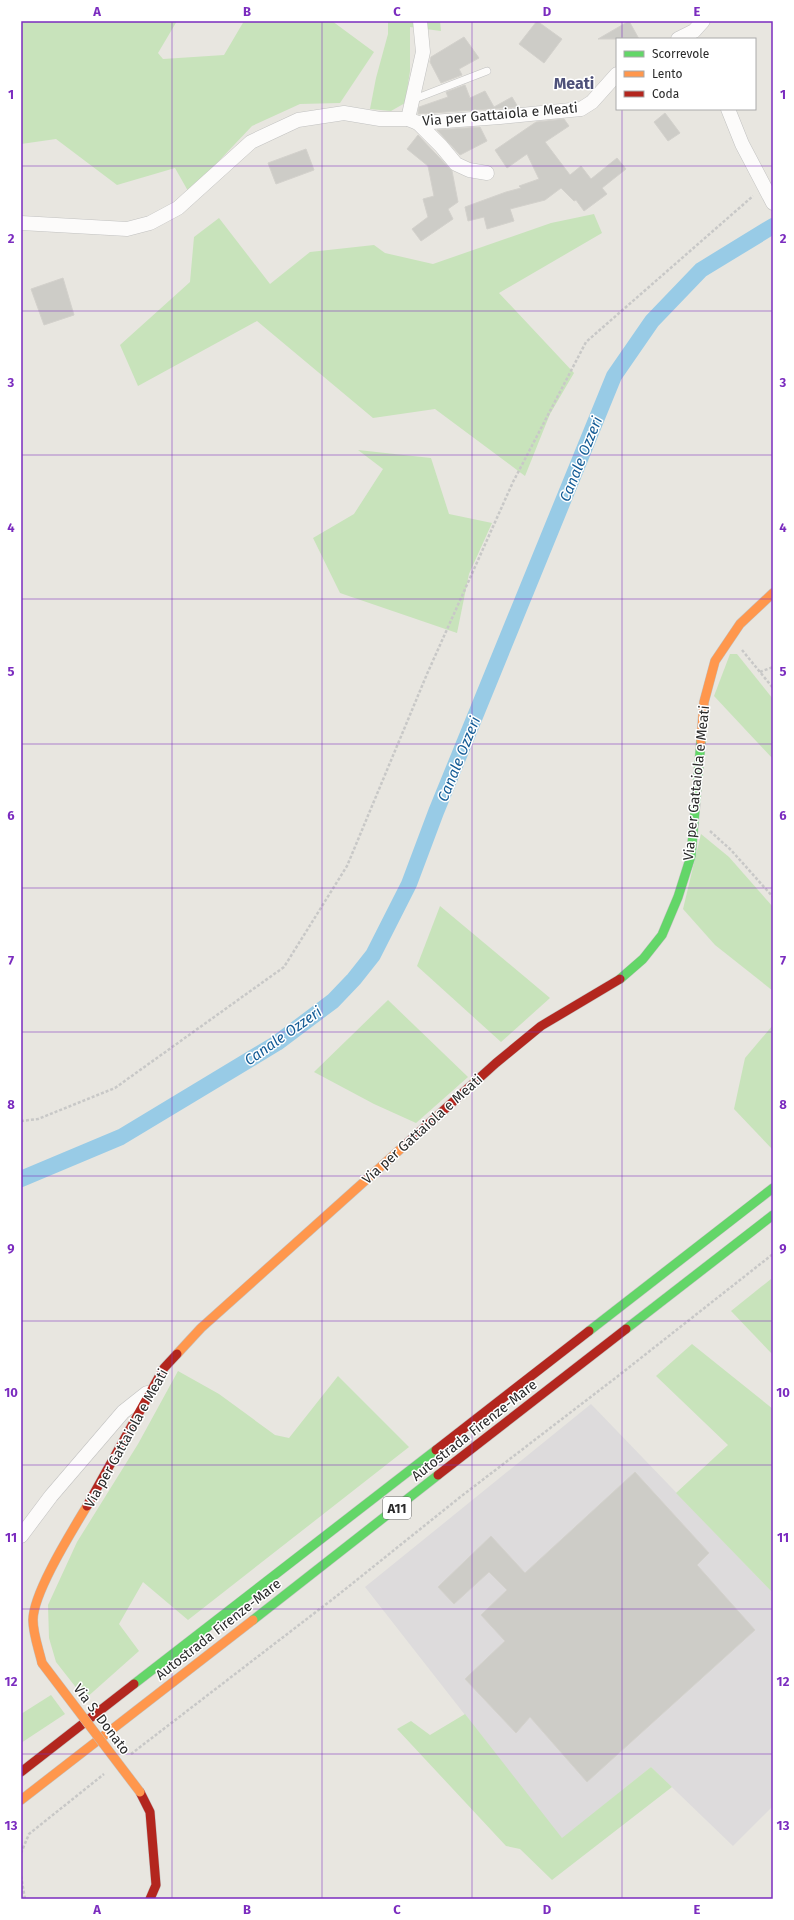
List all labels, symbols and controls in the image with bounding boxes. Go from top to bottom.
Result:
text: A [92,4,101,19]
text: B [243,4,251,19]
text: C [393,4,401,19]
text: D [543,4,552,19]
text: E [694,4,701,19]
legend [616,38,756,110]
text: Scorrevole [652,47,709,61]
text: Lento [652,67,682,81]
district label: Meati [554,74,594,93]
text: 1 [8,87,14,102]
text: Coda [652,87,679,101]
text: 1 [780,87,786,102]
street label: Via per Gattaiola e Meati [422,99,578,130]
text: 2 [8,231,15,246]
text: 2 [780,231,787,246]
text: 3 [7,375,15,390]
text: 3 [779,375,787,390]
water label: Canale Ozzeri [556,414,606,504]
text: 4 [7,520,15,535]
text: 4 [779,520,787,535]
text: 5 [8,664,15,679]
text: 5 [780,664,787,679]
street label: Via per Gattaiola e Meati [680,705,713,862]
water label: Canale Ozzeri [434,714,484,804]
text: 6 [7,808,15,823]
text: 6 [779,808,787,823]
text: 7 [8,953,14,968]
text: 7 [780,953,786,968]
water label: Canale Ozzeri [241,1003,325,1069]
street label: Via per Gattaiola e Meati [359,1071,486,1188]
text: 8 [7,1097,15,1112]
text: 8 [779,1097,787,1112]
text: 9 [7,1241,15,1256]
text: 9 [779,1241,787,1256]
street label: Via per Gattaiola e Meati [81,1366,172,1511]
street label: Autostrada Firenze-Mare [408,1376,540,1485]
text: 10 [4,1385,18,1400]
text: 10 [776,1385,790,1400]
road number: A11 [383,1497,411,1519]
text: 11 [5,1530,17,1545]
text: 11 [777,1530,789,1545]
street label: Autostrada Firenze-Mare [152,1575,284,1684]
text: 12 [5,1674,18,1689]
text: 12 [777,1674,790,1689]
street label: Via S. Donato [70,1681,134,1758]
text: 13 [5,1818,18,1833]
text: 13 [777,1818,790,1833]
text: A [92,1902,101,1917]
text: B [243,1902,251,1917]
text: C [393,1902,401,1917]
text: D [543,1902,552,1917]
text: E [694,1902,701,1917]

